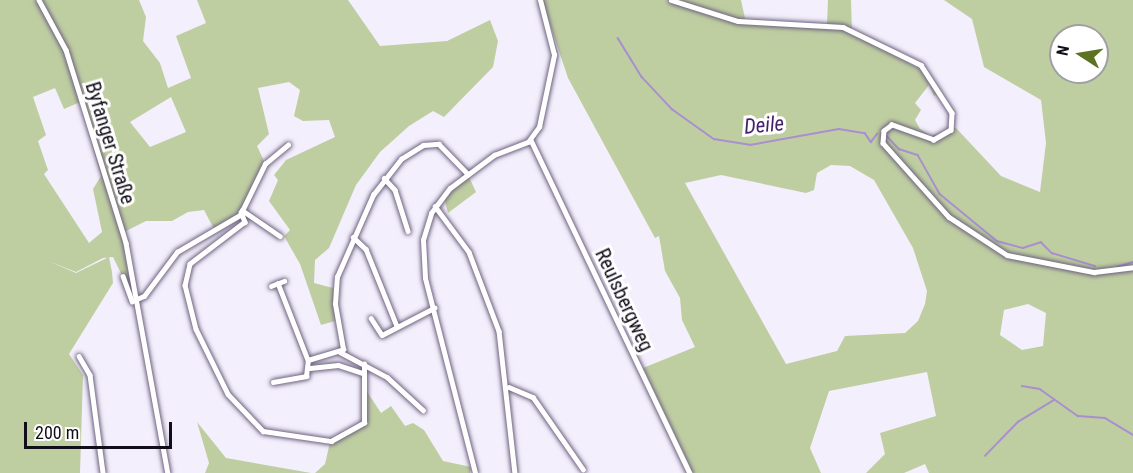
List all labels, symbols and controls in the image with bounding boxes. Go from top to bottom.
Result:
north arrow [1049,24,1109,84]
text: N [1053,44,1073,57]
street label: Byfanger Straße [80,79,140,207]
water label: Deile [743,111,785,139]
street label: Reulsbergweg [590,245,658,355]
scale bar [27,410,176,448]
text: 200 m [35,422,79,443]

